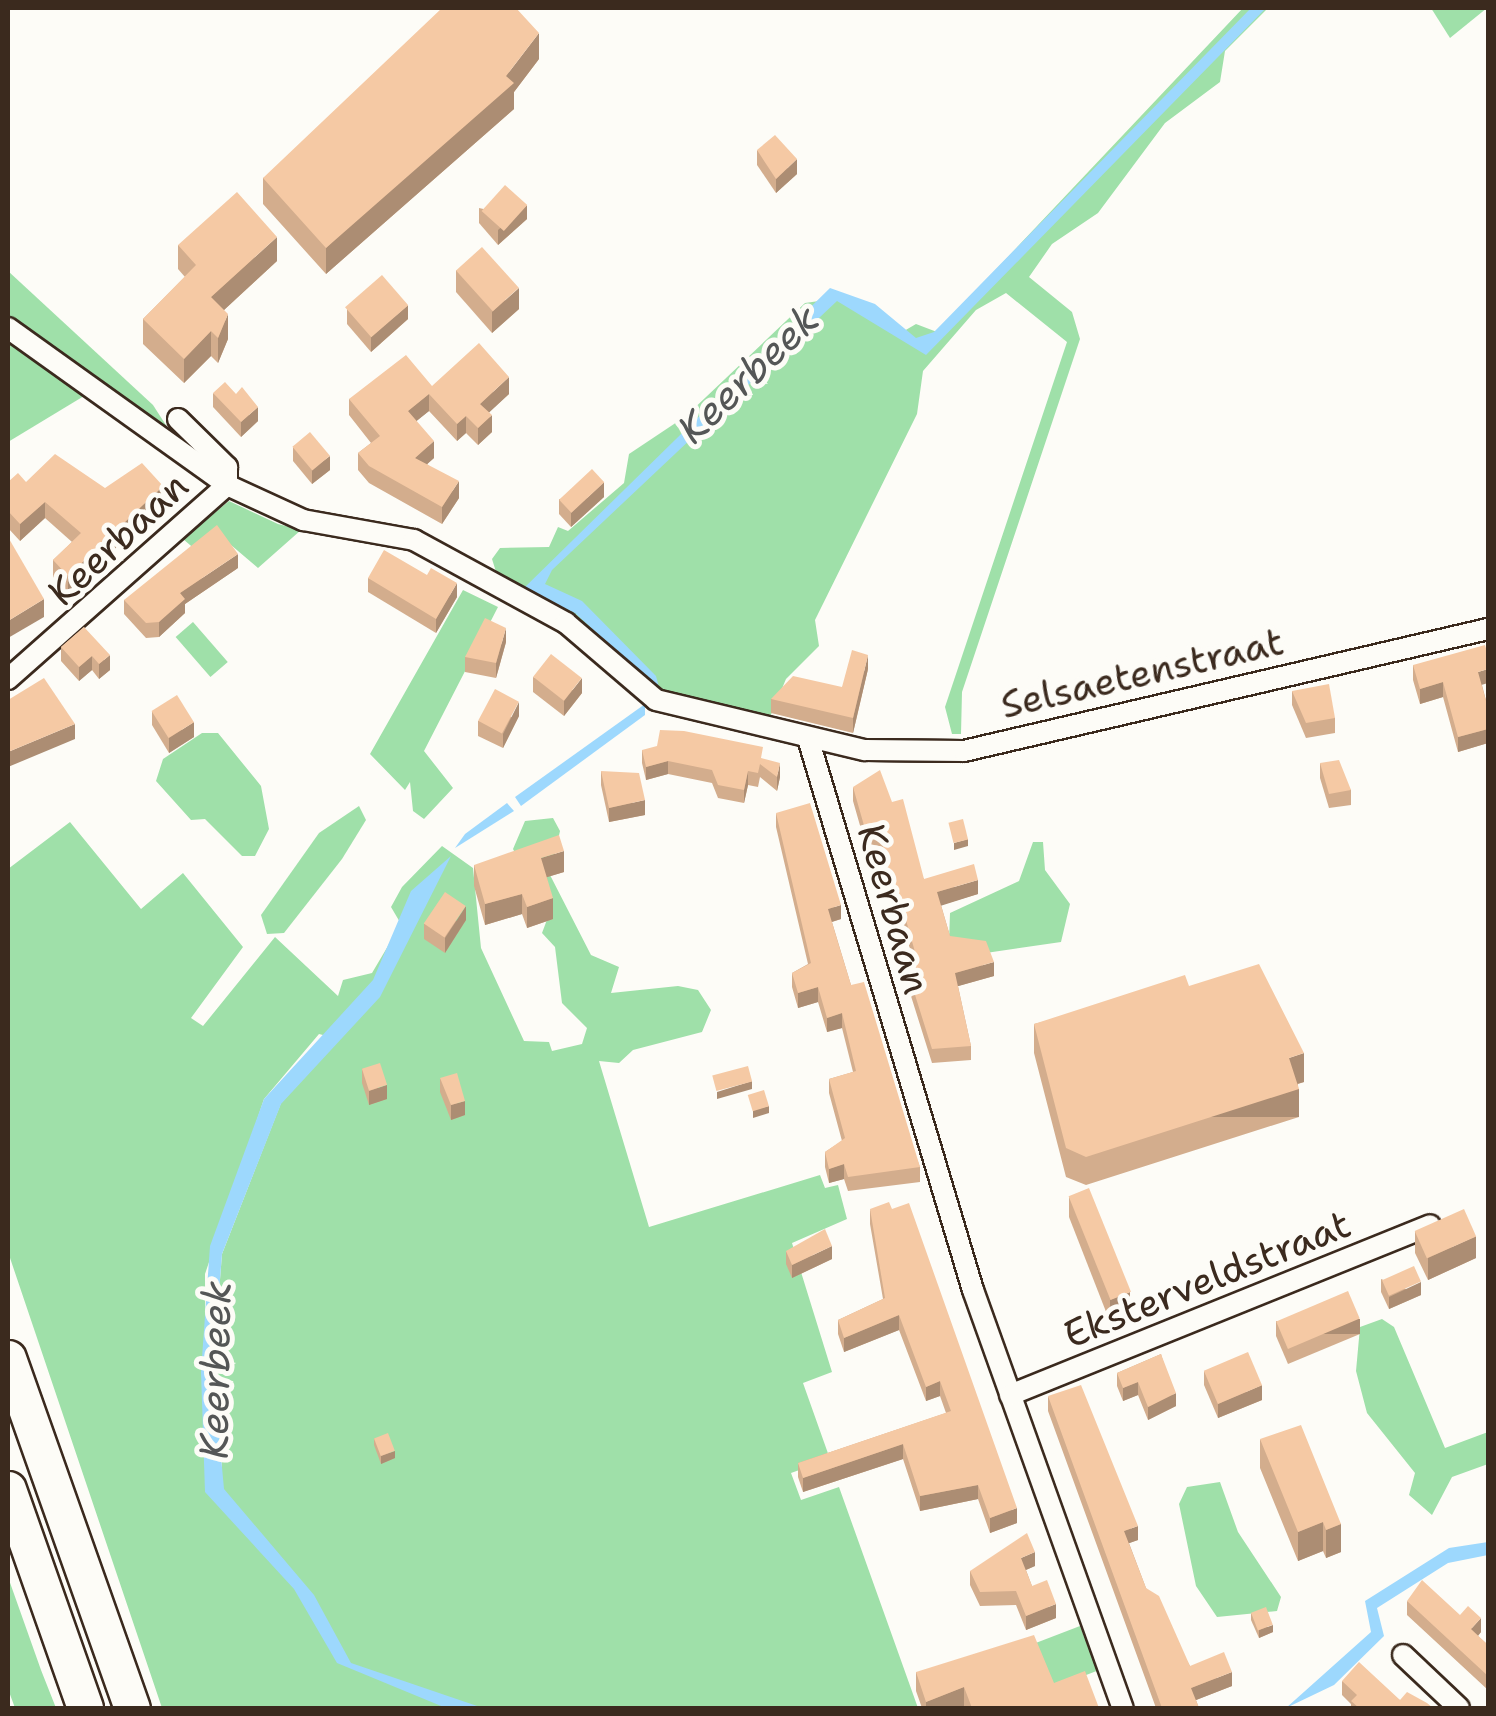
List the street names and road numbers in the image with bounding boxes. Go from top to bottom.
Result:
street label: Keerbaan [39,463,197,615]
street label: Selsaetenstraat [996,618,1288,728]
street label: Keerbaan [848,819,940,999]
street label: Eksterveldstraat [1057,1201,1357,1357]

